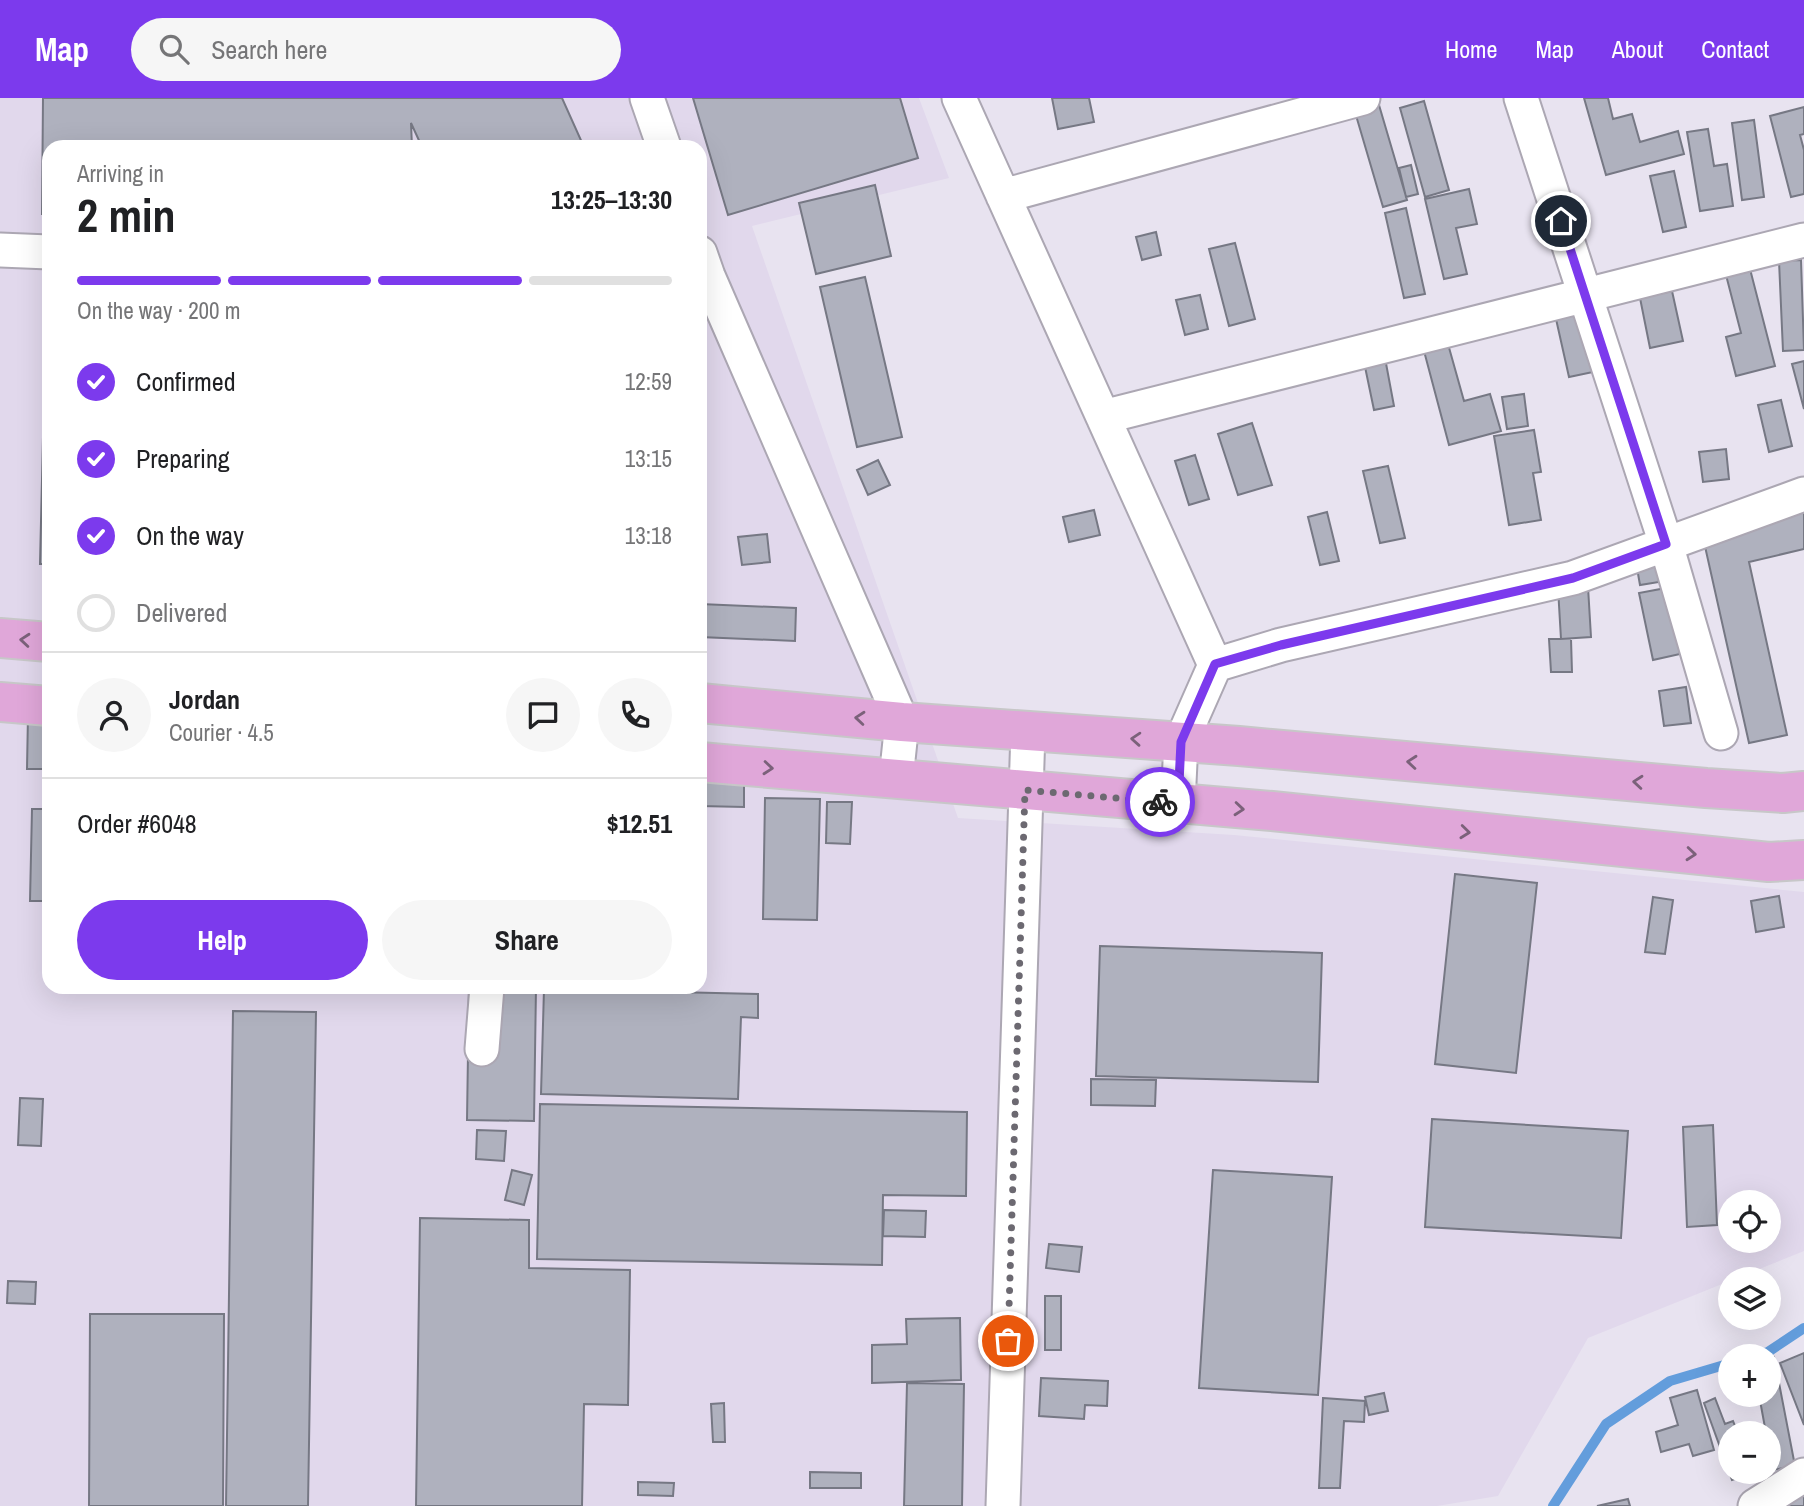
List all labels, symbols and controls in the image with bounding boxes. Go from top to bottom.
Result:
search box [131,18,621,81]
text: Map [35,27,89,71]
icon: search [155,30,193,68]
text: Search here [211,32,327,67]
text: Home [1445,33,1497,65]
text: Map [1535,33,1574,65]
text: About [1612,33,1663,65]
text: Contact [1701,33,1769,65]
text: Arriving in [77,158,164,189]
text: 13:25–13:30 [551,182,672,217]
text: 2 min [77,184,176,246]
pin [1531,191,1591,251]
icon: home [1542,202,1580,240]
text: On the way · 200 m [77,295,241,326]
icon: check [77,363,115,401]
text: Confirmed [136,364,236,399]
text: 12:59 [625,366,672,397]
icon: check [77,440,115,478]
text: Preparing [136,441,230,476]
text: 13:15 [625,443,672,474]
icon: check [77,517,115,555]
text: On the way [136,518,244,553]
text: 13:18 [625,520,672,551]
text: Delivered [136,595,227,630]
one-way arrow [19,633,30,648]
button: person [77,678,151,752]
button: chat [506,678,580,752]
button: phone [598,678,672,752]
text: Jordan [169,682,240,717]
one-way arrow [855,711,866,726]
text: Courier · 4.5 [169,717,274,748]
one-way arrow [1130,732,1141,747]
one-way arrow [1406,755,1417,770]
one-way arrow [763,760,774,775]
courier [1125,767,1195,837]
one-way arrow [1632,774,1644,789]
icon: bike [1141,783,1179,821]
one-way arrow [1233,801,1245,816]
text: Order #6048 [77,806,197,841]
text: $12.51 [607,806,672,841]
one-way arrow [1459,824,1471,839]
one-way arrow [1686,846,1697,861]
button: Help [77,900,368,980]
button: Share [382,900,672,980]
map controls [1718,1190,1781,1484]
button: locate [1718,1190,1781,1253]
button: layers [1718,1267,1781,1330]
pin [978,1311,1038,1371]
icon: bag [989,1322,1027,1360]
button: + [1718,1344,1781,1407]
button: − [1718,1421,1781,1484]

